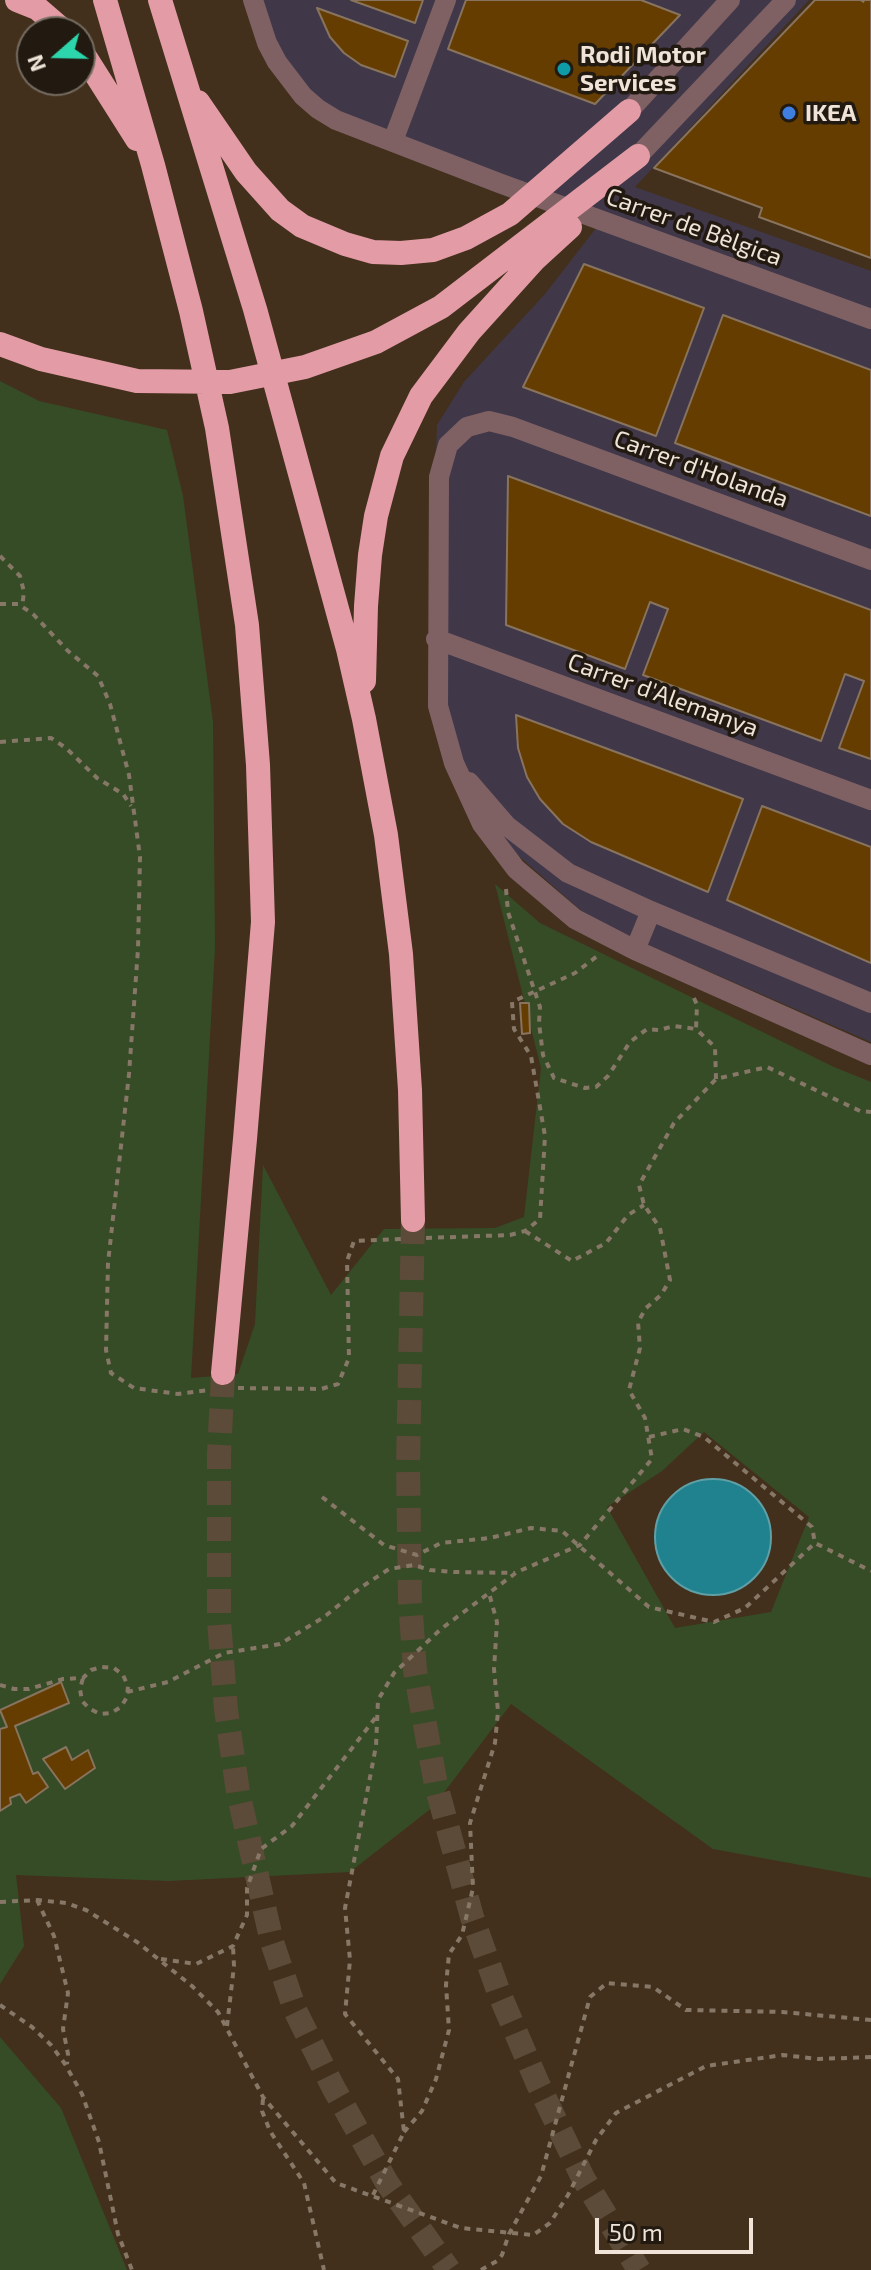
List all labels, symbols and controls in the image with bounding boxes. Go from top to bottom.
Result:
north arrow [16,16,96,96]
place label: Rodi Motor Services [580,41,706,97]
text: N [20,52,50,75]
marker: Rodi Motor Services [555,60,573,78]
place label: IKEA [805,99,857,127]
marker: IKEA [780,104,798,122]
street label: Carrer de Bèlgica [602,182,786,272]
street label: Carrer d'Holanda [610,424,792,514]
street label: Carrer d'Alemanya [564,647,762,743]
scale bar [599,2202,757,2252]
text: 50 m [609,2217,663,2246]

